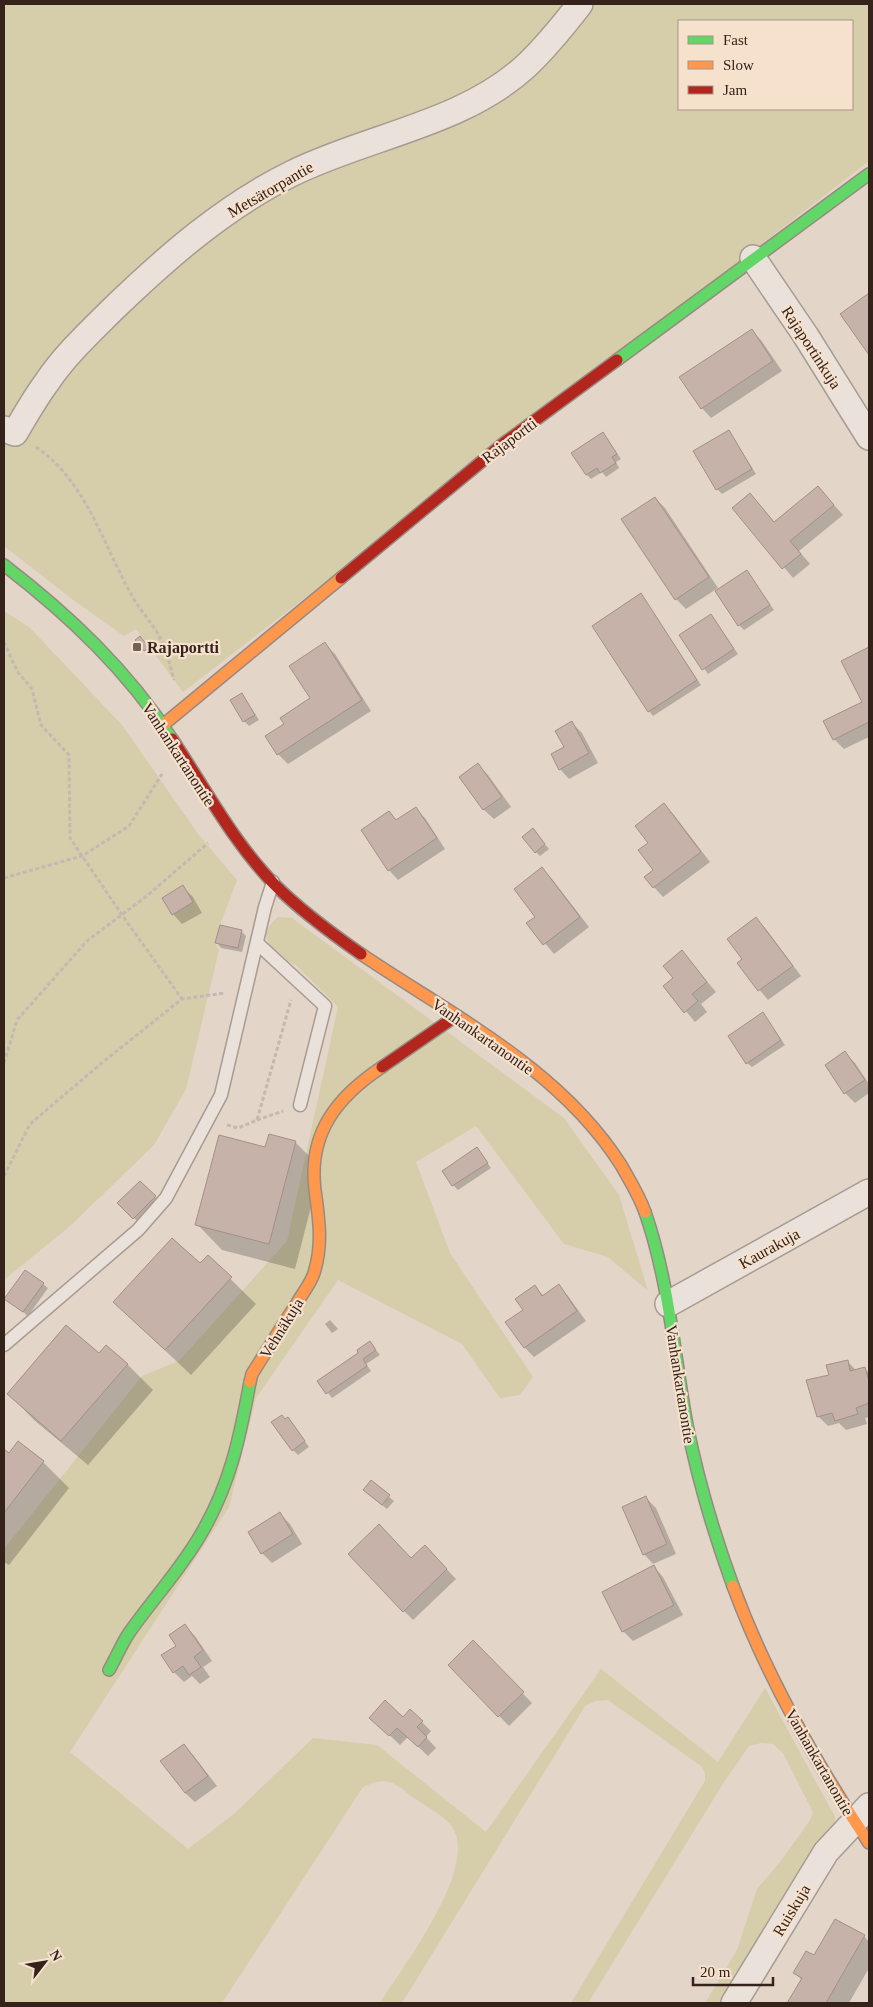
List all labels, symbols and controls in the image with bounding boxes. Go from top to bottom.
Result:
legend [678,20,853,110]
text: Fast [723,32,749,48]
text: Slow [723,57,754,73]
text: Jam [723,82,747,98]
street label: Metsätorpantie [224,158,317,222]
street label: Rajaportinkuja [778,303,845,392]
street label: Rajaportti [479,414,541,467]
place label: Rajaportti [147,639,220,657]
marker: Rajaportti [131,641,143,653]
street label: Vanhankartanontie [139,699,218,809]
street label: Vanhankartanontie [429,995,537,1078]
street label: Kaurakuja [736,1225,803,1273]
street label: Vehnäkuja [256,1295,307,1362]
street label: Vanhankartanontie [663,1324,698,1445]
street label: Vanhankartanontie [782,1706,857,1818]
street label: Ruiskuja [769,1881,814,1940]
north arrow [20,1937,70,1987]
text: N [47,1947,65,1964]
scale bar [693,1954,773,1986]
text: 20 m [700,1964,731,1980]

